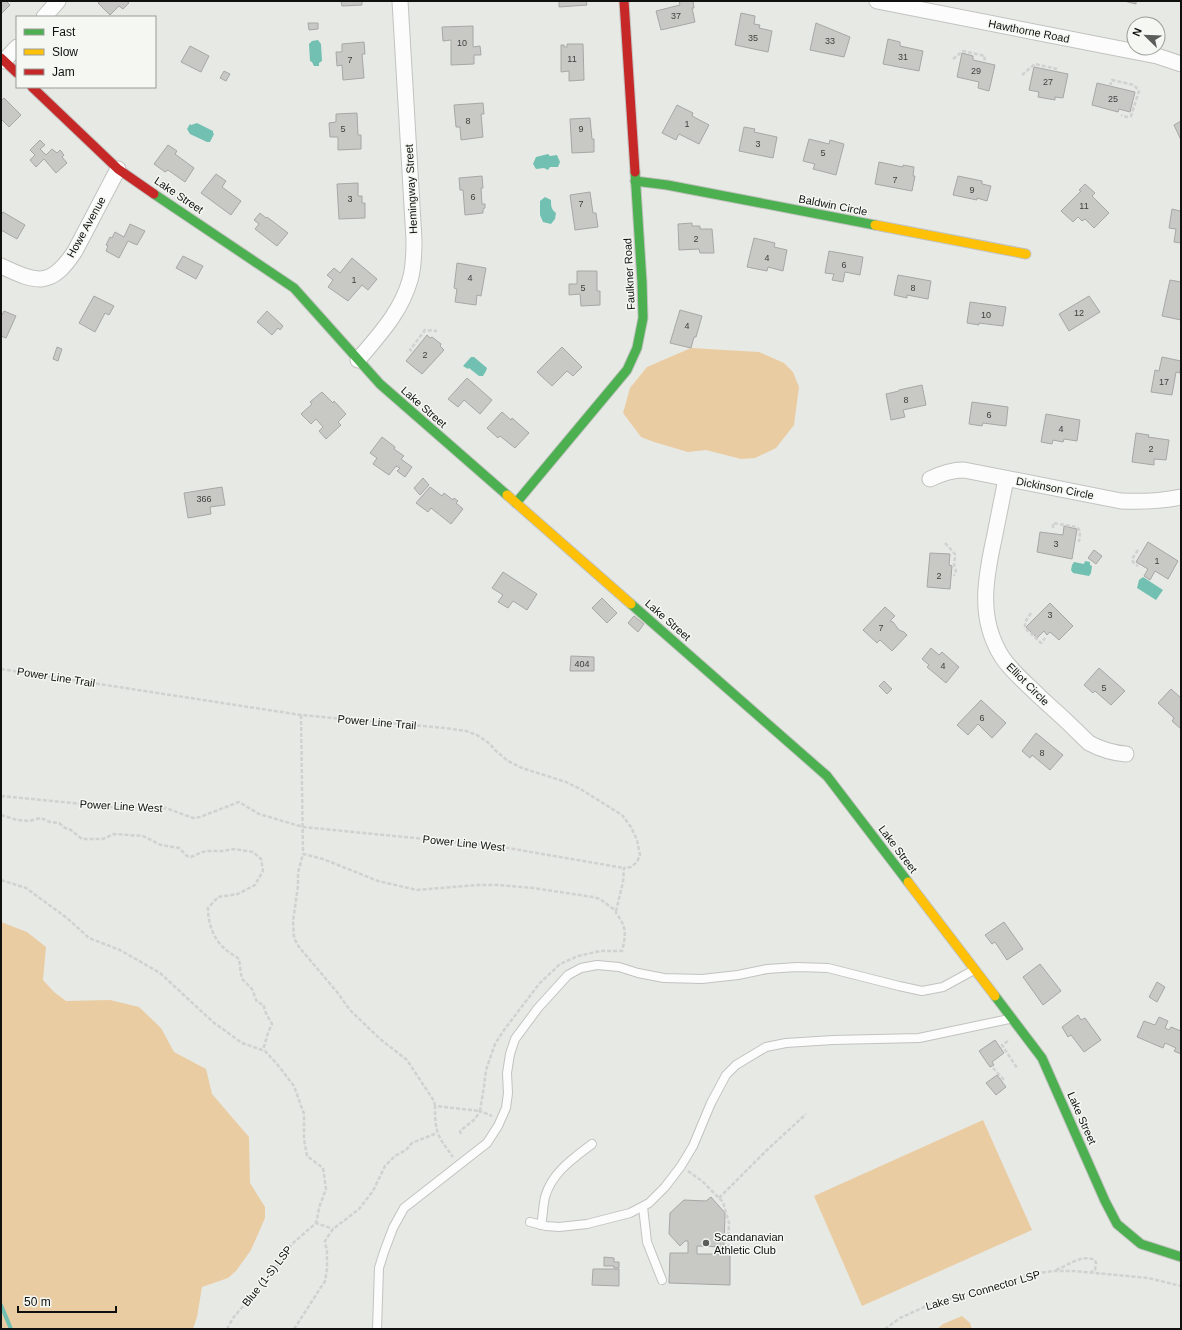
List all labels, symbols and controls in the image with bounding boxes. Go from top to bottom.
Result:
house number: 37 [671,11,681,21]
legend [16,16,156,88]
north arrow [1126,16,1166,56]
street label: Hawthorne Road [987,17,1071,45]
text: Fast [52,25,76,39]
text: N [1130,26,1144,38]
house number: 35 [748,33,758,43]
house number: 33 [825,36,835,46]
house number: 10 [457,38,467,48]
text: Slow [52,45,78,59]
house number: 31 [898,52,908,62]
house number: 11 [567,54,577,64]
house number: 7 [347,55,353,65]
text: Jam [52,65,75,79]
house number: 29 [971,66,981,76]
house number: 27 [1043,77,1053,87]
house number: 25 [1108,94,1118,104]
house number: 8 [465,116,471,126]
house number: 1 [684,119,690,129]
house number: 5 [340,124,346,134]
house number: 9 [578,124,584,134]
house number: 3 [755,139,761,149]
street label: Hemingway Street [403,144,419,234]
house number: 5 [820,148,826,158]
street label: Lake Street [152,174,206,216]
house number: 7 [892,175,898,185]
house number: 9 [969,185,975,195]
house number: 6 [470,192,476,202]
street label: Baldwin Circle [798,192,868,218]
street label: Howe Avenue [64,194,108,260]
house number: 3 [347,194,353,204]
house number: 7 [578,199,584,209]
house number: 11 [1079,201,1089,211]
house number: 2 [693,234,699,244]
street label: Faulkner Road [621,238,637,310]
house number: 4 [764,253,770,263]
house number: 6 [841,260,847,270]
house number: 4 [467,273,473,283]
house number: 1 [351,275,357,285]
house number: 5 [580,283,586,293]
house number: 8 [910,283,916,293]
house number: 12 [1074,308,1084,318]
house number: 10 [981,310,991,320]
house number: 4 [684,321,690,331]
house number: 2 [422,350,428,360]
house number: 17 [1159,377,1169,387]
street label: Lake Street [399,384,449,430]
house number: 8 [903,395,909,405]
house number: 6 [986,410,992,420]
house number: 4 [1058,424,1064,434]
house number: 2 [1148,444,1154,454]
street label: Dickinson Circle [1015,475,1095,501]
house number: 366 [196,494,212,504]
house number: 3 [1053,539,1059,549]
house number: 1 [1154,556,1160,566]
house number: 2 [936,571,942,581]
street label: Lake Street [643,597,693,643]
house number: 3 [1047,610,1053,620]
house number: 7 [878,623,884,633]
house number: 404 [574,659,590,669]
street label: Elliot Circle [1004,660,1052,708]
house number: 4 [940,661,946,671]
street label: Power Line Trail [16,665,96,689]
house number: 5 [1101,683,1107,693]
street label: Power Line Trail [337,713,417,731]
house number: 6 [979,713,985,723]
house number: 8 [1039,748,1045,758]
street label: Power Line West [79,798,163,814]
street label: Lake Street [876,823,920,875]
street label: Power Line West [422,833,506,853]
street label: Lake Street [1065,1090,1099,1146]
place label: Scandanavian Athletic Club [714,1231,784,1256]
marker: Scandanavian Athletic Club [701,1238,711,1248]
street label: Blue (1-S) LSP [240,1243,294,1309]
street label: Lake Str Connector LSP [924,1268,1042,1312]
scale bar [18,1288,116,1314]
text: 50 m [24,1295,51,1309]

